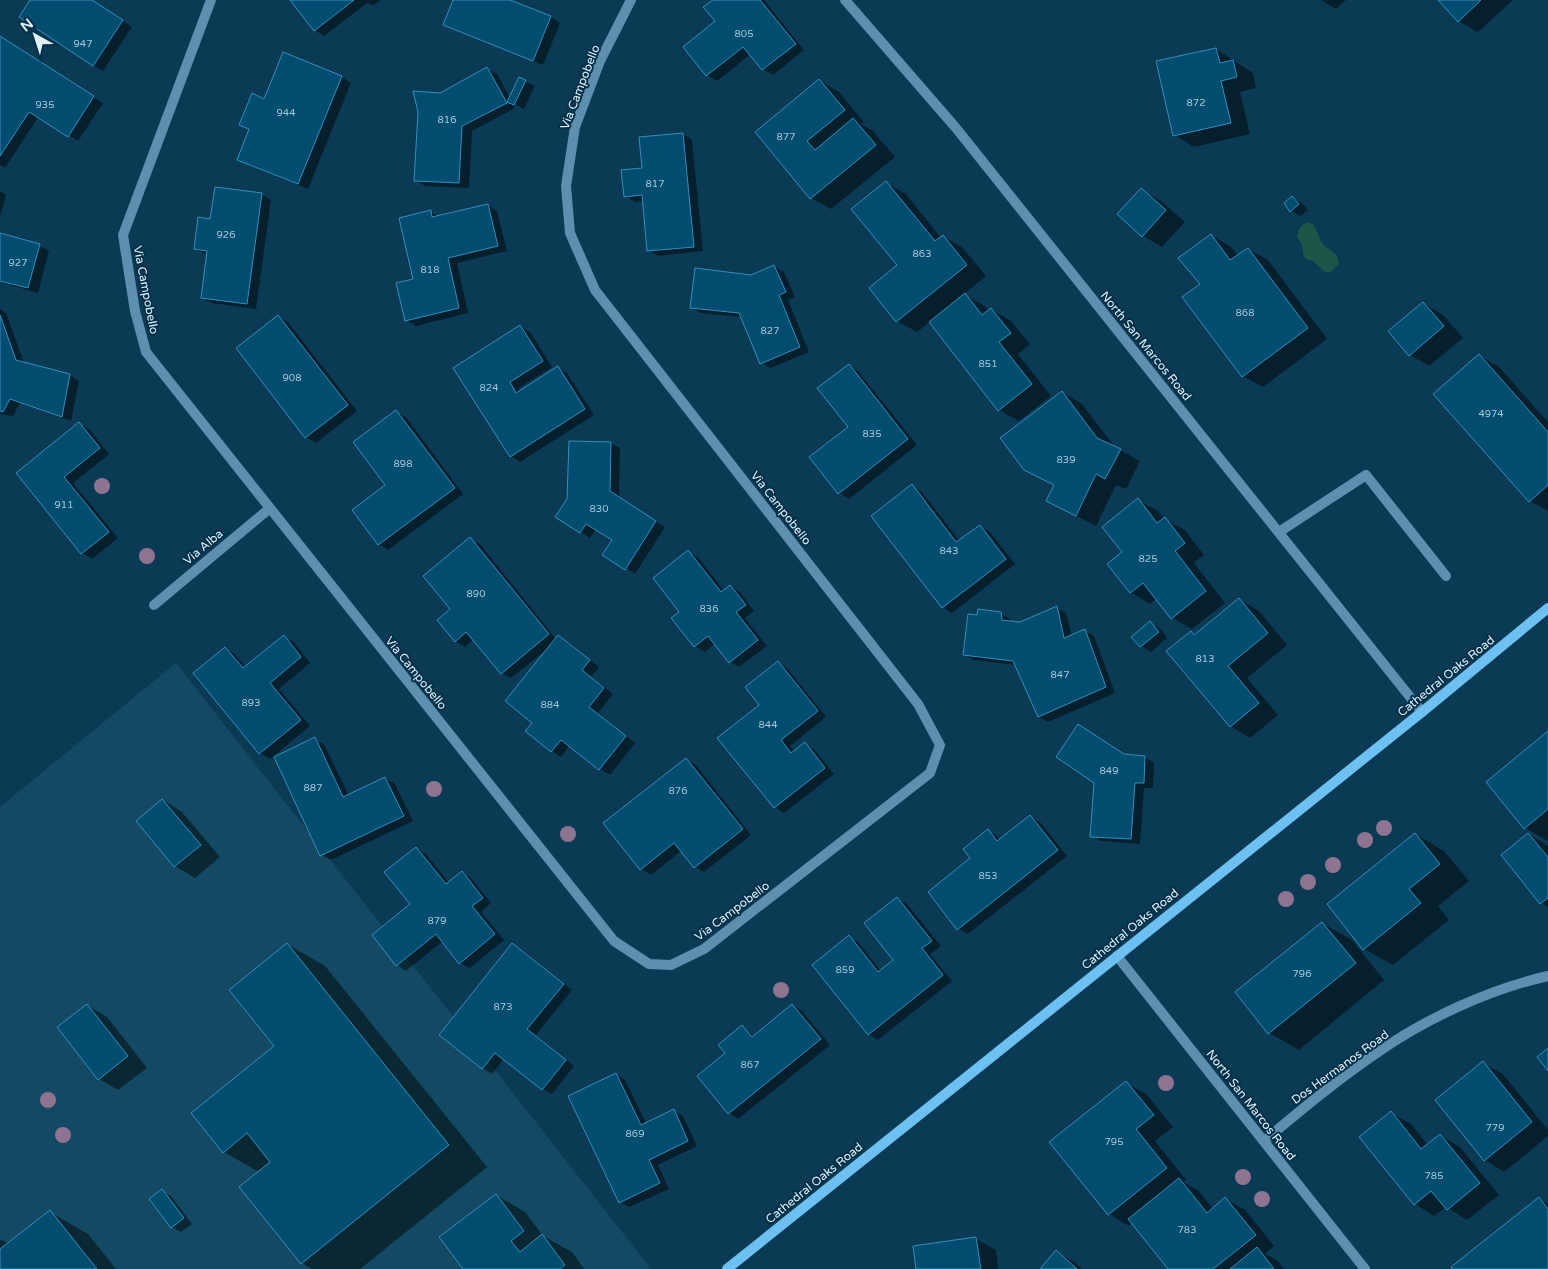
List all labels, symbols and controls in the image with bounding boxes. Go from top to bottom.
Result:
north arrow [10,10,60,60]
text: N [17,15,37,35]
house number: 805 [735,28,753,40]
house number: 947 [74,38,92,50]
street label: Via Campobello [557,43,603,131]
house number: 872 [1187,97,1205,109]
house number: 935 [36,99,54,111]
house number: 944 [277,107,295,119]
house number: 816 [438,114,456,126]
house number: 877 [777,131,795,143]
house number: 817 [646,178,664,190]
house number: 926 [217,229,235,241]
street label: Via Campobello [131,245,161,335]
house number: 863 [913,248,931,260]
house number: 927 [9,257,27,269]
house number: 818 [421,264,439,276]
street label: North San Marcos Road [1098,289,1194,403]
house number: 868 [1236,307,1254,319]
house number: 827 [761,325,779,337]
house number: 851 [979,358,997,370]
house number: 908 [283,372,301,384]
house number: 824 [480,382,498,394]
house number: 4974 [1478,408,1504,420]
house number: 835 [863,428,881,440]
house number: 839 [1057,454,1075,466]
house number: 898 [394,458,412,470]
street label: Via Campobello [748,468,814,548]
house number: 911 [55,499,73,511]
house number: 830 [590,503,608,515]
street label: Via Alba [180,526,226,568]
house number: 843 [940,545,958,557]
house number: 825 [1139,553,1157,565]
house number: 890 [467,588,485,600]
house number: 836 [700,603,718,615]
street label: Cathedral Oaks Road [1395,633,1497,719]
street label: Via Campobello [382,634,450,712]
house number: 813 [1196,653,1214,665]
house number: 847 [1051,669,1069,681]
house number: 893 [242,697,260,709]
house number: 884 [541,699,559,711]
house number: 844 [759,719,777,731]
house number: 849 [1100,765,1118,777]
house number: 887 [304,782,322,794]
house number: 876 [669,785,687,797]
house number: 853 [979,870,997,882]
street label: Via Campobello [692,878,772,944]
street label: Cathedral Oaks Road [1079,886,1181,972]
house number: 879 [428,915,446,927]
house number: 859 [836,964,854,976]
house number: 796 [1293,968,1311,980]
house number: 873 [494,1001,512,1013]
street label: Dos Hermanos Road [1289,1027,1391,1107]
street label: North San Marcos Road [1204,1047,1298,1163]
house number: 867 [741,1059,759,1071]
house number: 779 [1486,1122,1504,1134]
house number: 869 [626,1128,644,1140]
house number: 795 [1105,1136,1123,1148]
street label: Cathedral Oaks Road [763,1140,865,1226]
house number: 785 [1425,1170,1443,1182]
house number: 783 [1178,1224,1196,1236]

